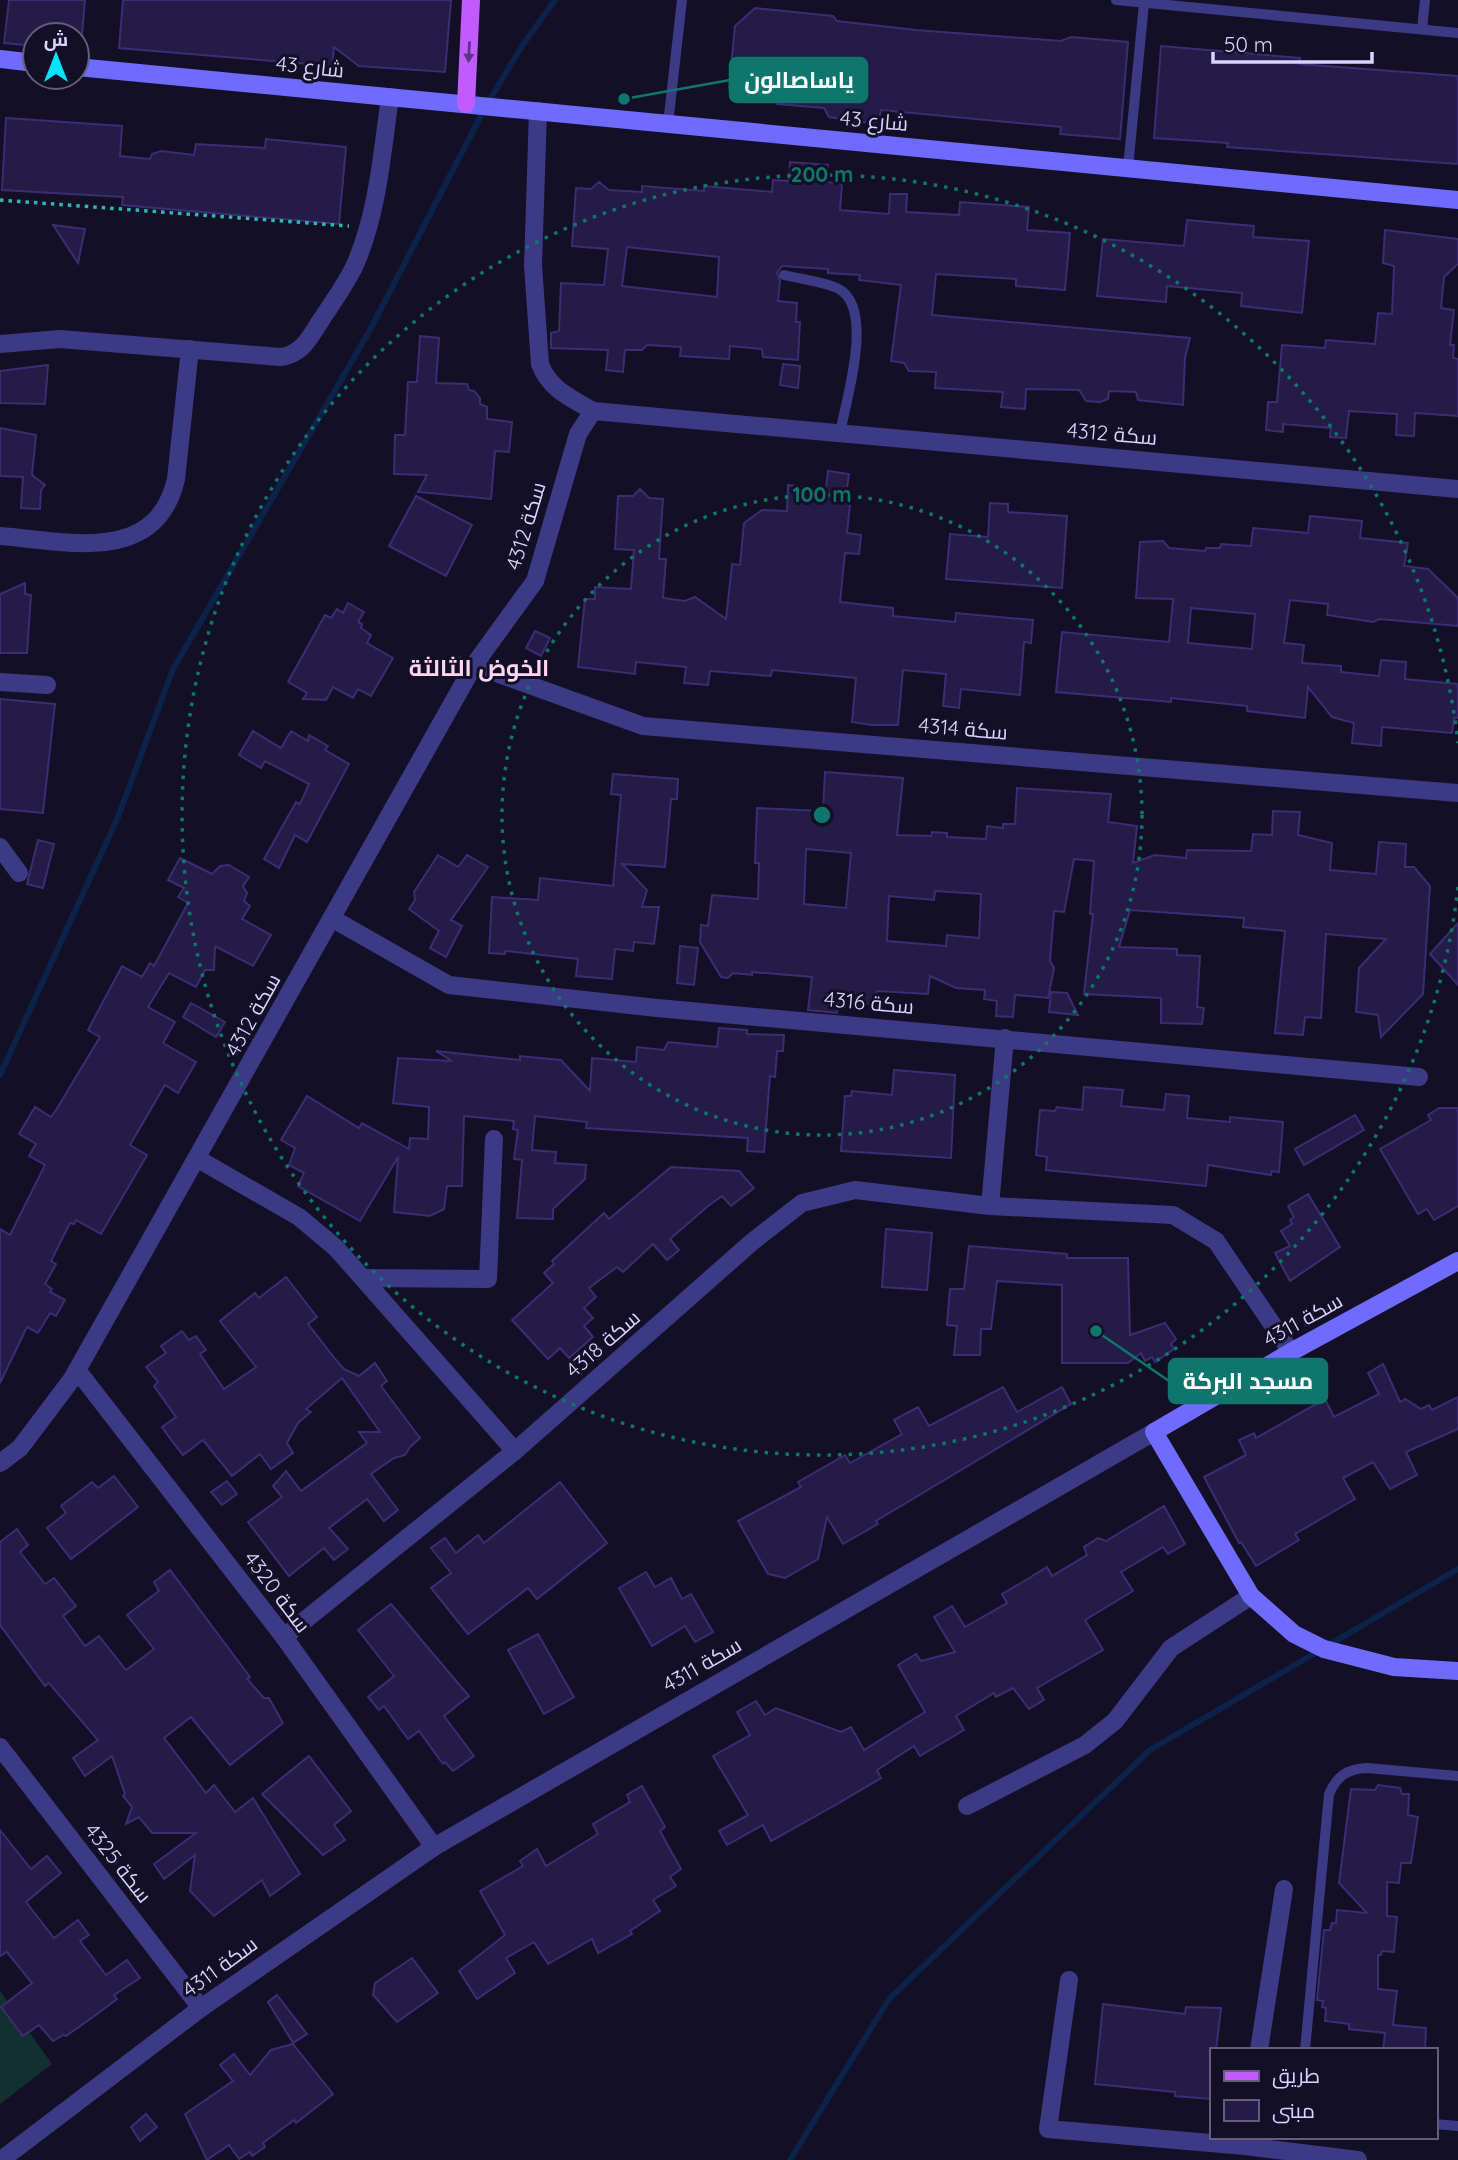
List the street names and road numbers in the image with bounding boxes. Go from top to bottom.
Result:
street label: شارع 43 [274,49,346,85]
street label: شارع 43 [839,104,909,138]
street label: سكة 4312 [1066,416,1158,450]
street label: سكة 4312 [499,479,551,573]
street label: سكة 4314 [917,711,1009,745]
street label: سكة 4312 [219,969,285,1060]
street label: سكة 4316 [823,985,915,1019]
street label: سكة 4311 [1258,1287,1347,1352]
street label: سكة 4318 [560,1304,645,1383]
street label: سكة 4320 [239,1546,317,1637]
street label: سكة 4311 [657,1631,746,1697]
street label: سكة 4325 [80,1817,158,1908]
street label: سكة 4311 [177,1930,262,2002]

